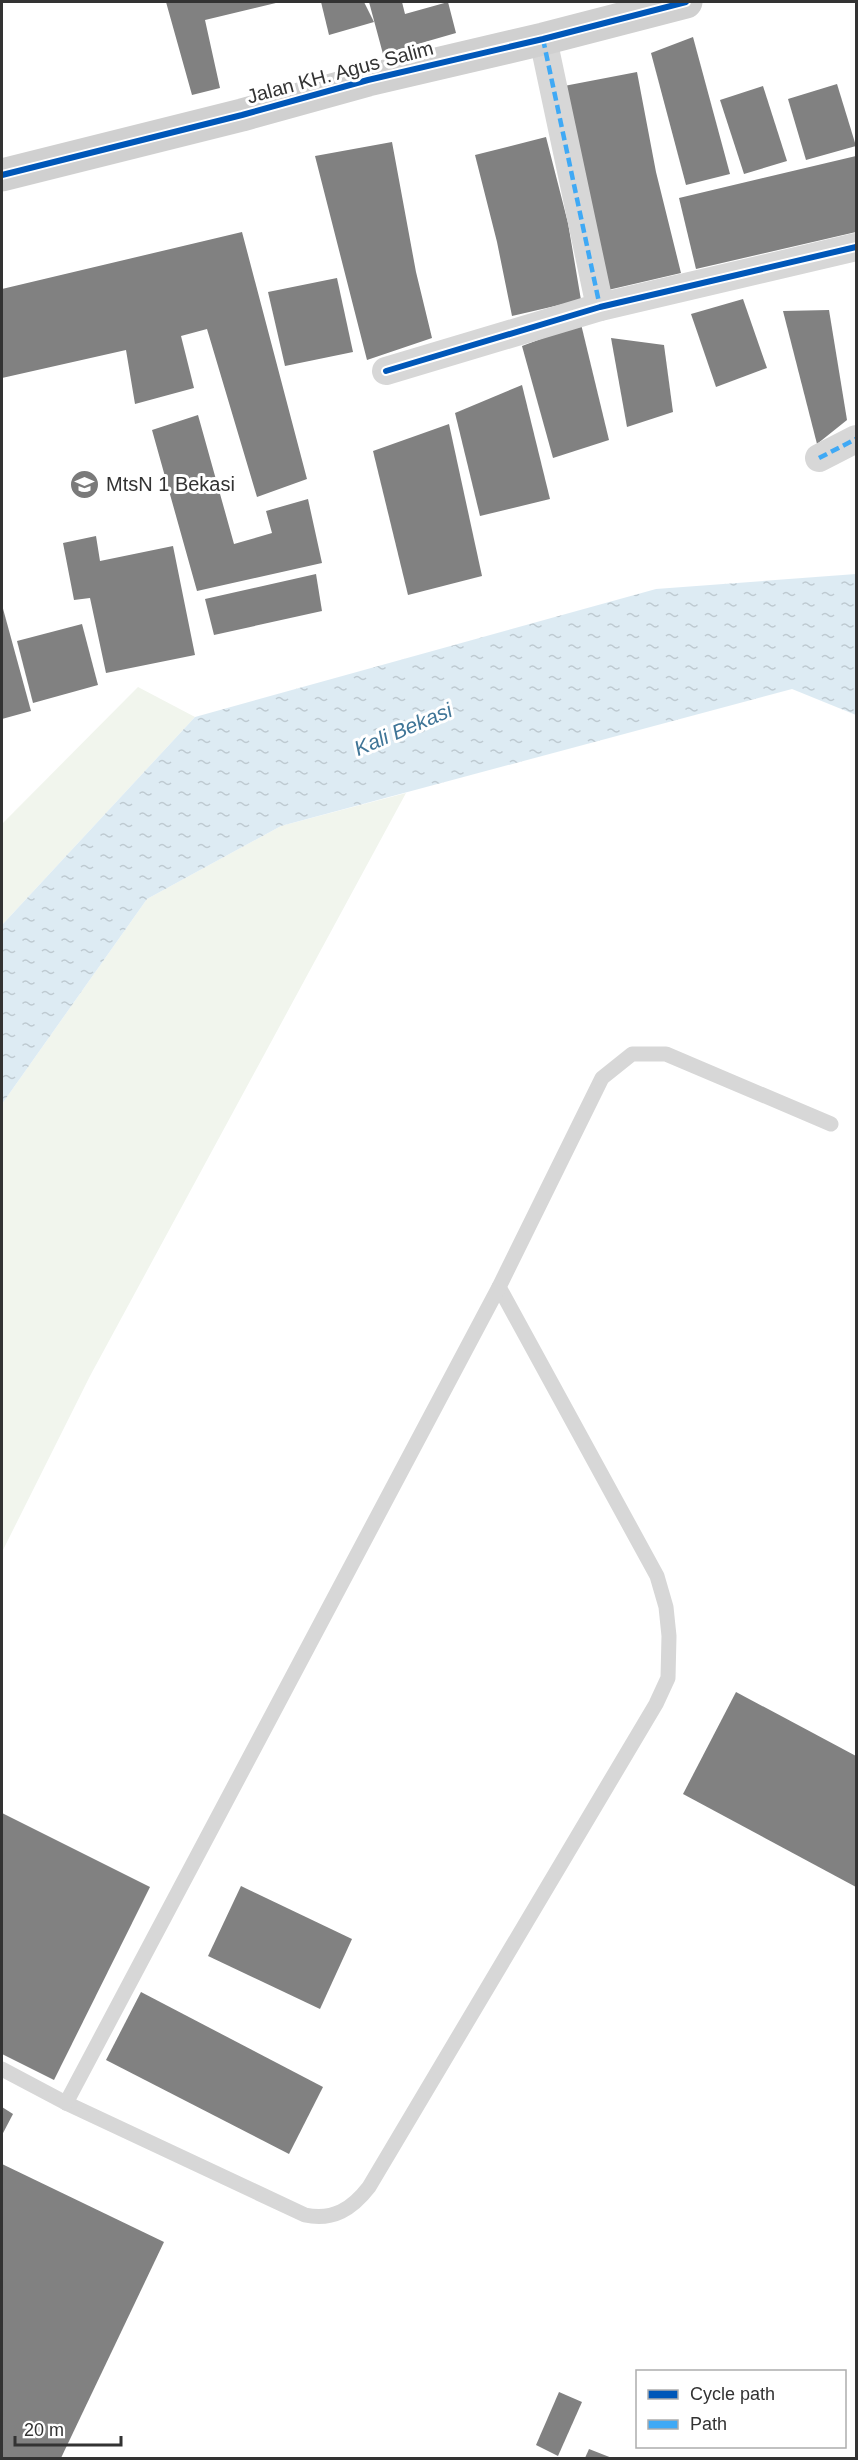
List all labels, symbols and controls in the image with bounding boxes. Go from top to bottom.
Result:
street label: Jalan KH. Agus Salim [244,36,436,108]
school or university icon: MtsN 1 Bekasi [69,468,101,500]
place label: MtsN 1 Bekasi [106,473,235,495]
water label: Kali Bekasi [351,698,457,760]
legend [636,2370,846,2448]
text: Cycle path [690,2384,775,2404]
scale bar [15,2409,122,2447]
text: Path [690,2414,727,2434]
text: 20 m [24,2420,64,2440]

